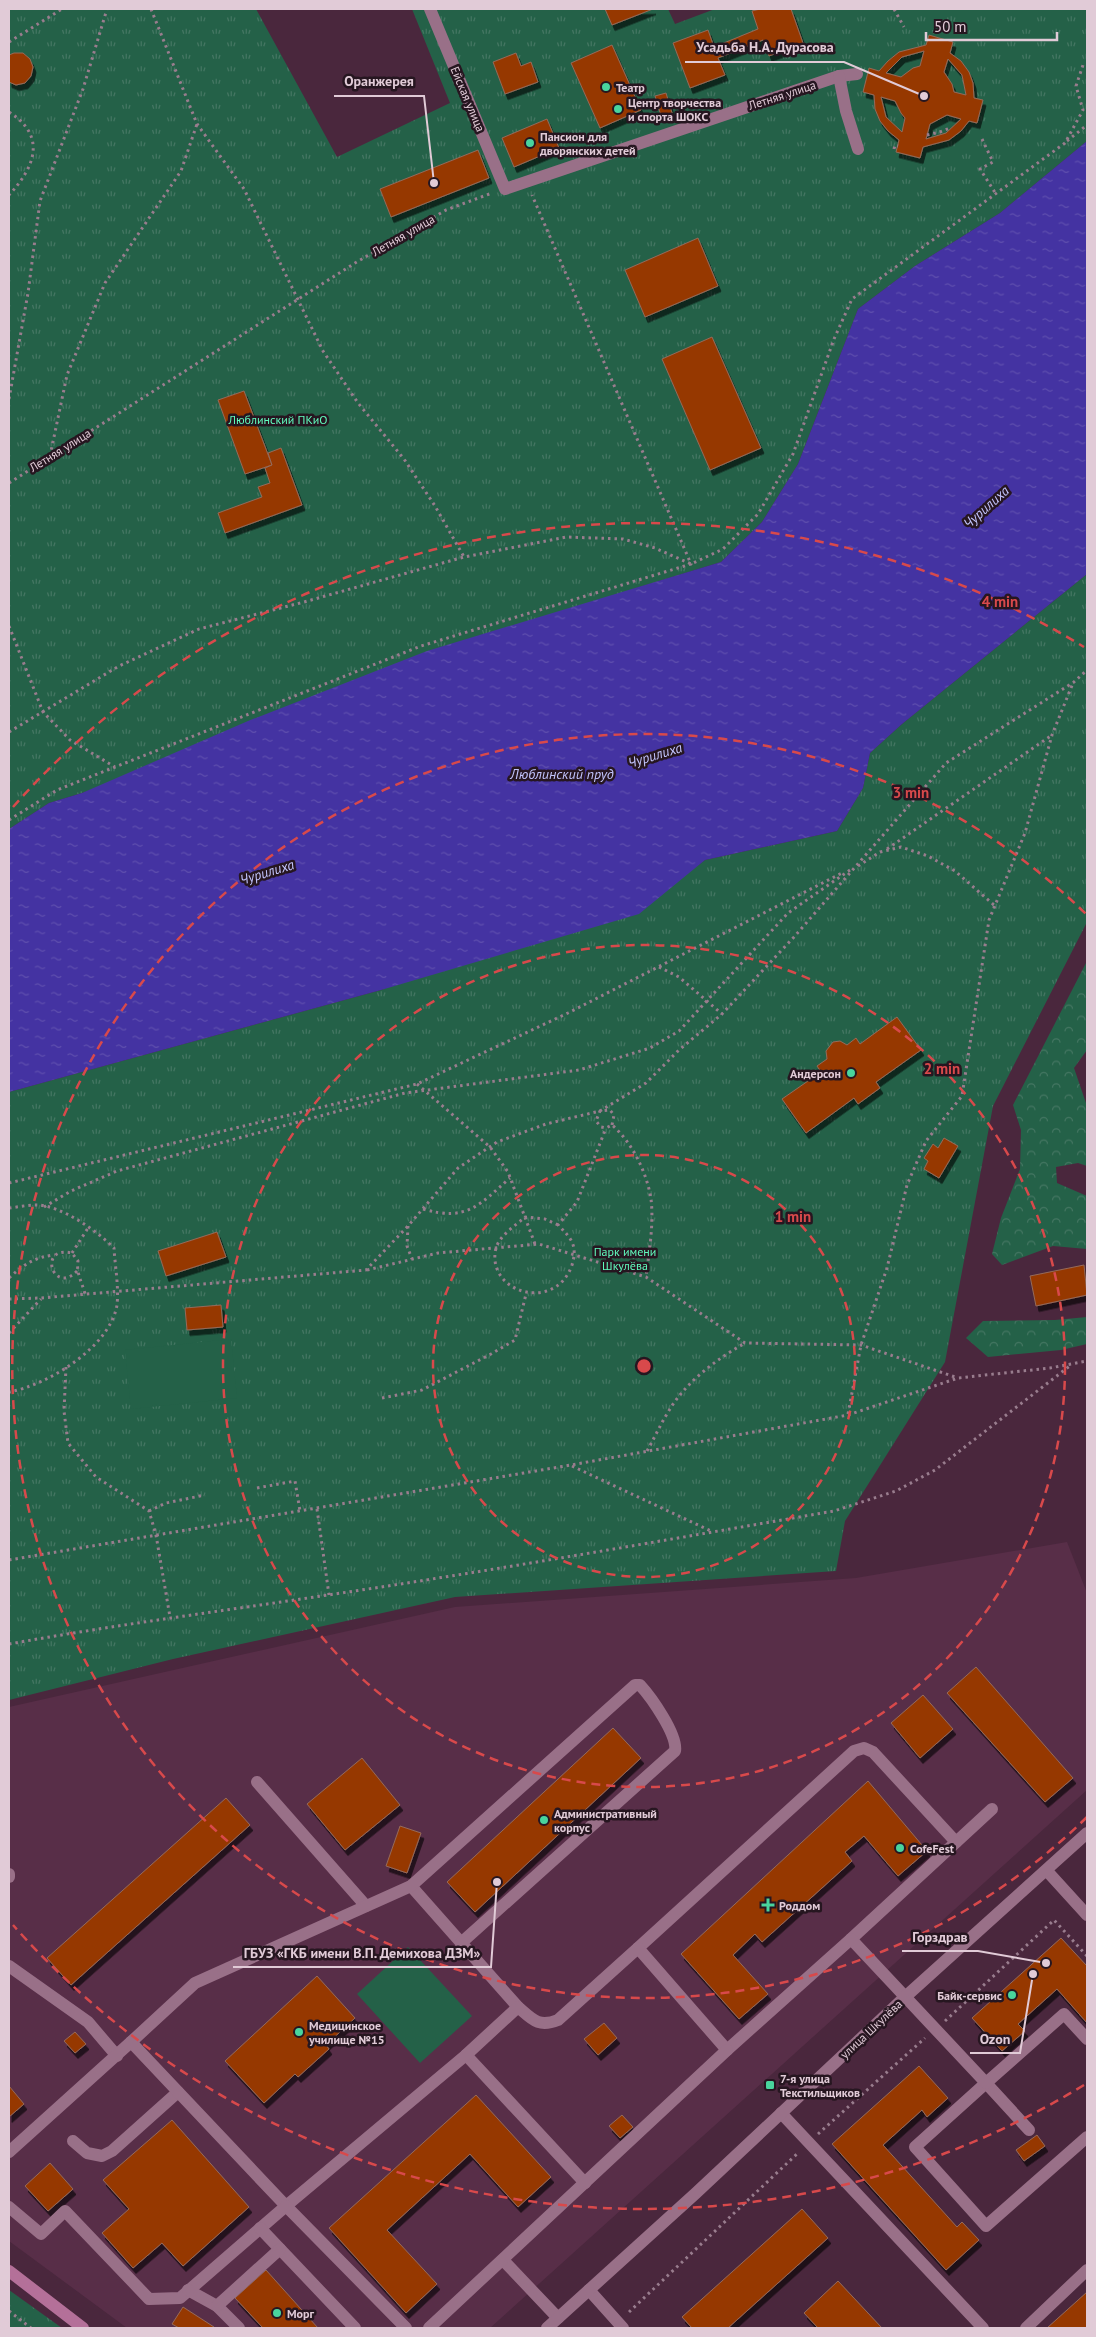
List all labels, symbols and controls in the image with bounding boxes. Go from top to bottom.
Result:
scale bar [926,10,1057,42]
text: 50 m [934,17,967,36]
callout: Усадьба Н.А. Дурасова [685,33,844,62]
text: Усадьба Н.А. Дурасова [695,38,834,56]
street label: Ейская улица [448,64,489,134]
callout: Оранжерея [334,67,424,96]
text: Оранжерея [344,72,414,90]
street label: Летняя улица [745,77,818,113]
place label: Театр [616,80,645,95]
marker: Театр [600,81,612,93]
place label: Центр творчества и спорта ШОКС [628,95,721,124]
marker: Центр творчества и спорта ШОКС [612,103,624,115]
place label: Пансион для дворянских детей [539,129,636,158]
marker: Пансион для дворянских детей [524,137,536,149]
street label: Летняя улица [368,211,437,259]
park label: Люблинский ПКиО [228,412,328,427]
street label: Летняя улица [25,425,94,475]
water label: Чурилиха [959,482,1013,532]
text: 4 min [982,592,1018,611]
water label: Чурилиха [626,738,684,772]
water label: Люблинский пруд [509,765,614,783]
text: 3 min [893,783,929,802]
water label: Чурилиха [238,855,296,889]
text: 2 min [924,1059,960,1078]
place label: Андерсон [790,1066,841,1081]
marker: Андерсон [845,1067,857,1079]
text: 1 min [775,1207,811,1226]
park label: Парк имени Шкулёва [594,1244,656,1273]
centre of rings [635,1357,653,1375]
place label: Административный корпус [554,1806,657,1835]
marker: Административный корпус [538,1814,550,1826]
place label: CofeFest [910,1841,955,1856]
marker: CofeFest [894,1842,906,1854]
marker: Роддом [761,1898,775,1912]
place label: Роддом [779,1898,820,1913]
callout: Горздрав [902,1922,978,1951]
text: Горздрав [912,1928,968,1946]
callout: ГБУЗ «ГКБ имени В.П. Демихова ДЗМ» [233,1938,491,1967]
text: ГБУЗ «ГКБ имени В.П. Демихова ДЗМ» [244,1944,480,1962]
place label: Байк-сервис [937,1988,1002,2003]
marker: Байк-сервис [1006,1989,1018,2001]
street label: улица Шкулёва [837,1996,905,2062]
place label: Медицинское училище №15 [308,2018,385,2047]
callout: Ozon [970,2024,1020,2053]
marker: Медицинское училище №15 [293,2026,305,2038]
text: Ozon [980,2030,1010,2048]
place label: 7-я улица Текстильщиков [780,2071,860,2100]
marker: 7-я улица Текстильщиков [764,2079,776,2091]
place label: Морг [287,2306,315,2321]
marker: Морг [271,2307,283,2319]

